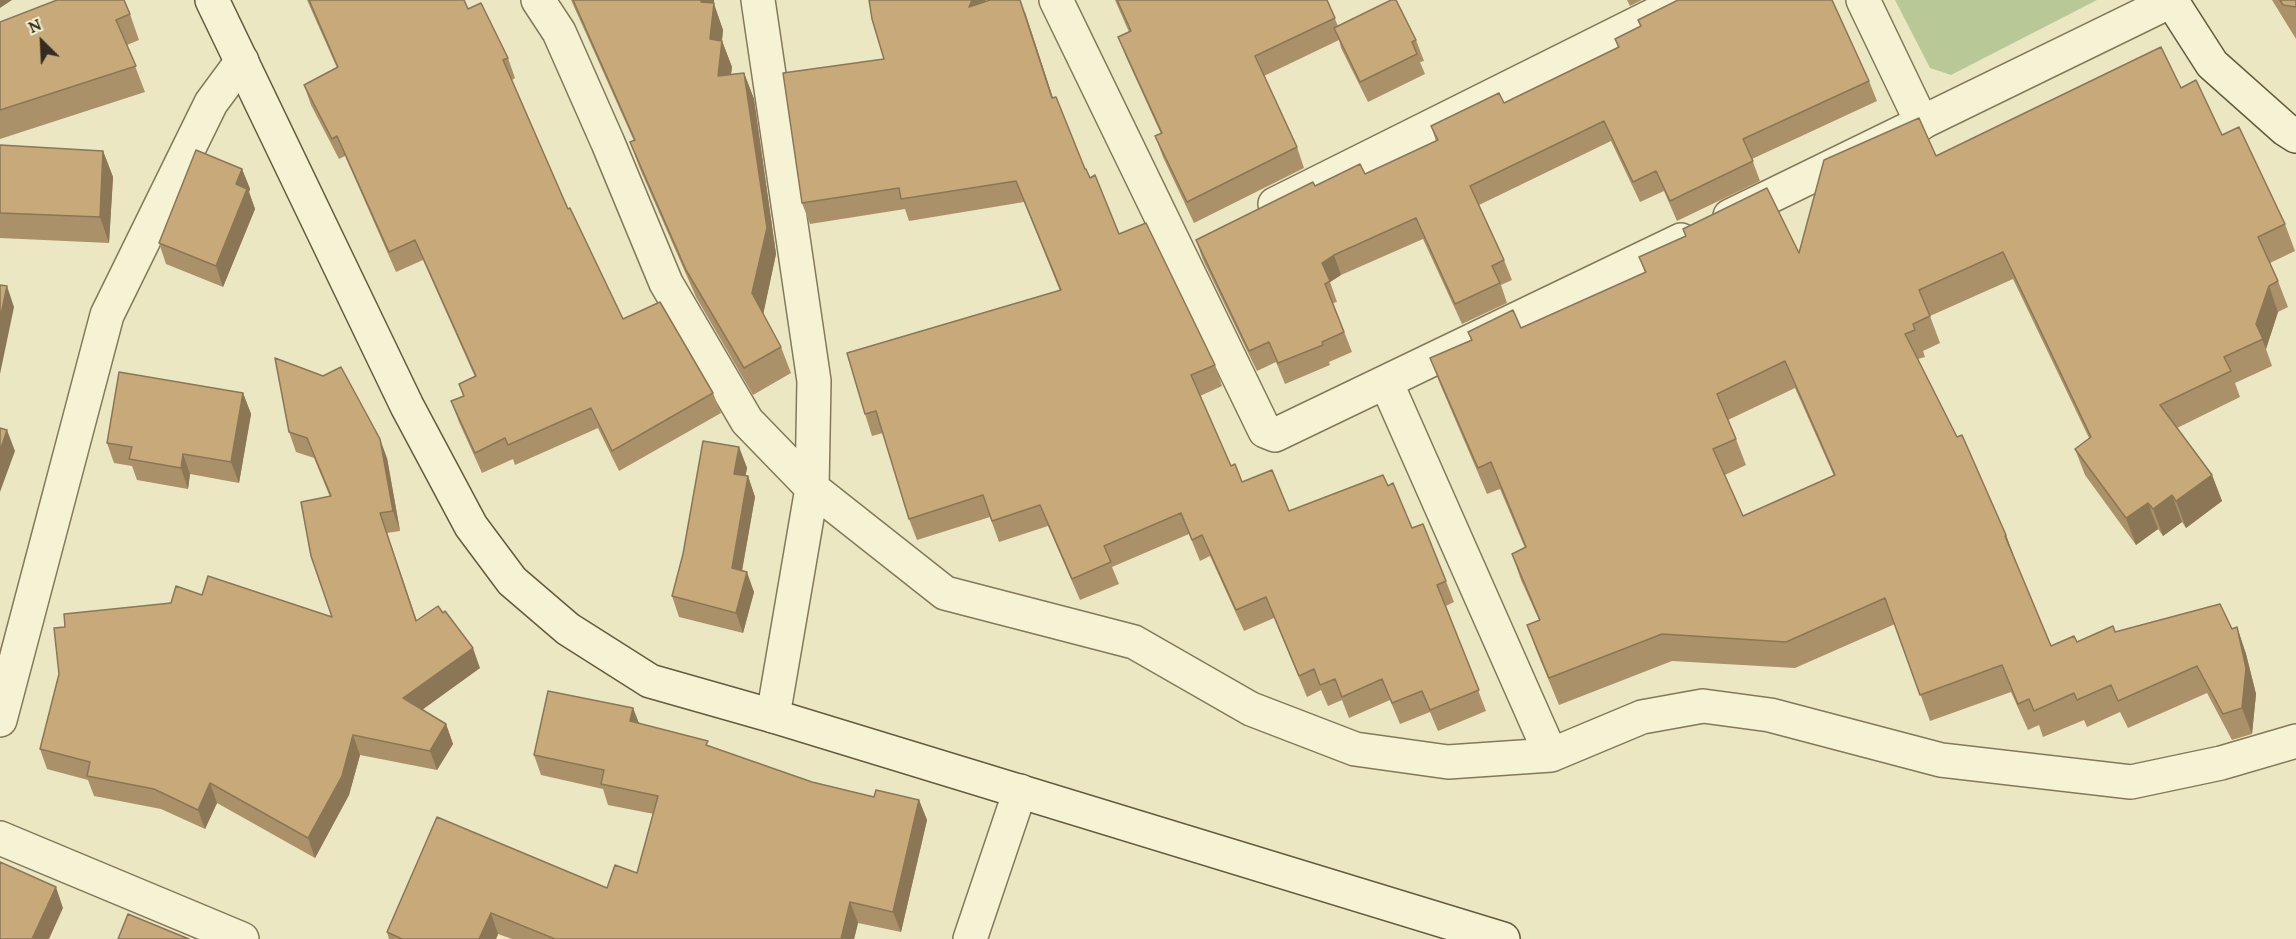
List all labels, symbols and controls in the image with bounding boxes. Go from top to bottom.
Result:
north arrow [12,12,72,72]
text: N [25,14,44,37]

